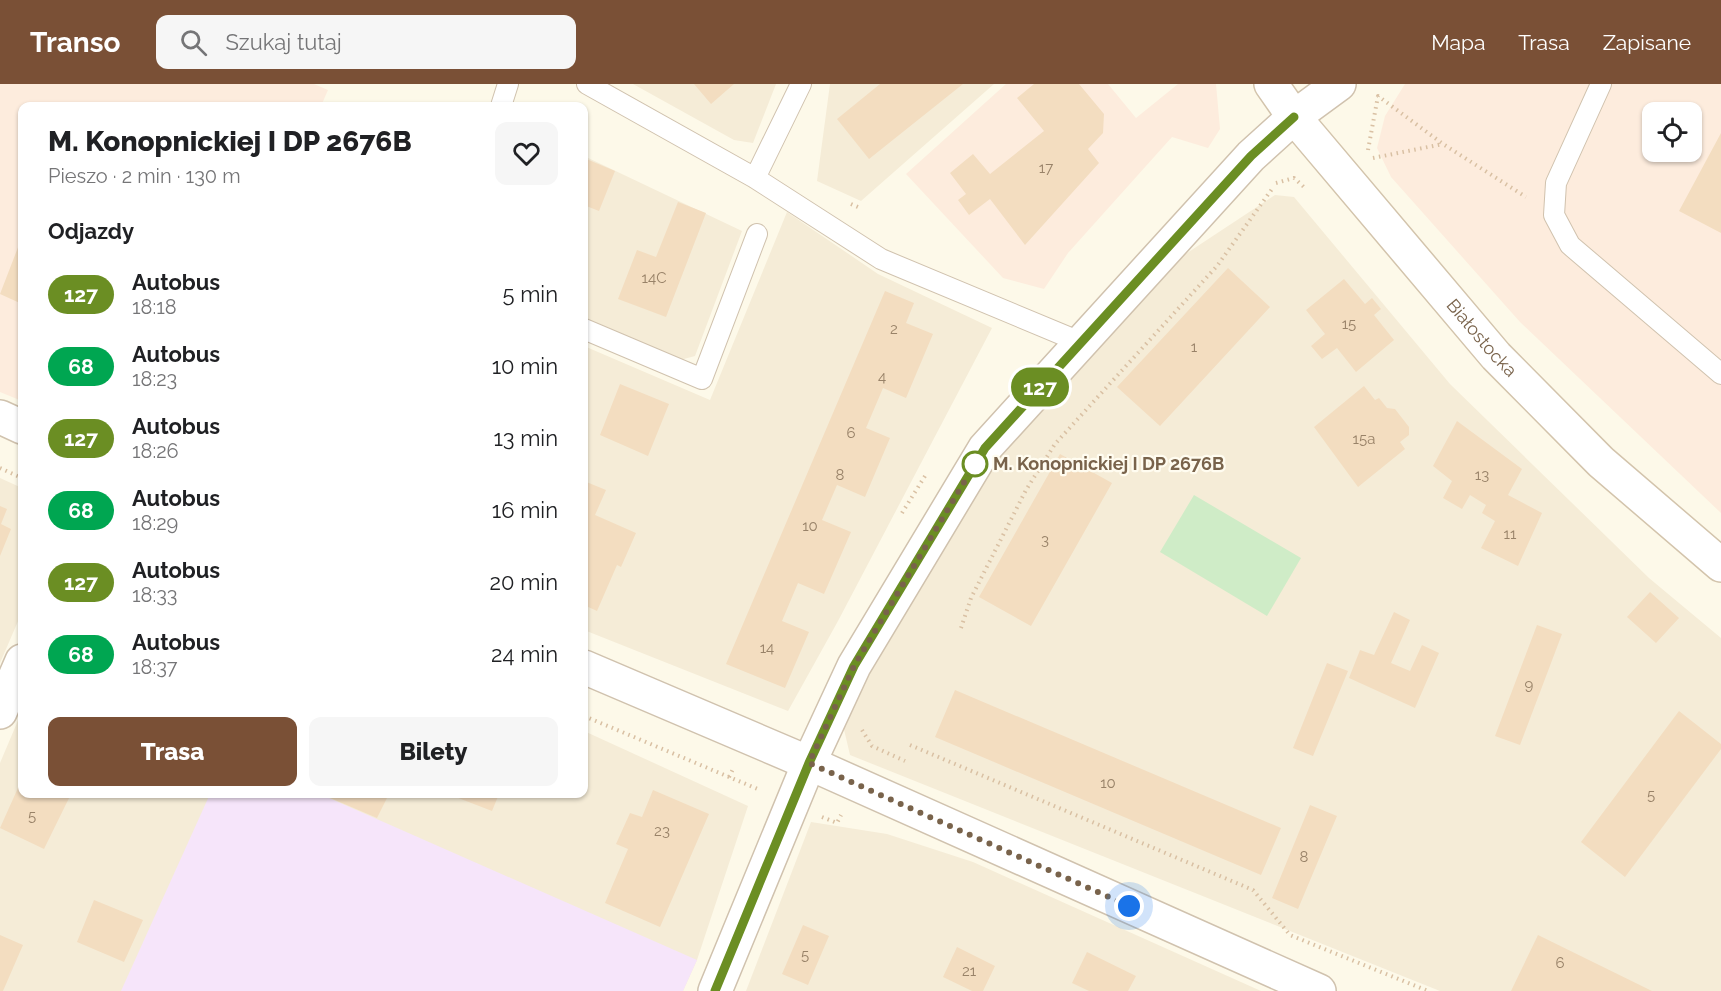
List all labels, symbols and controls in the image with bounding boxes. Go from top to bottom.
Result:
search box [156,15,576,69]
text: Transo [30,26,120,59]
icon: search [177,26,210,59]
text: Szukaj tutaj [225,29,342,55]
text: Mapa [1431,30,1485,55]
text: Trasa [1518,30,1570,55]
text: Zapisane [1603,30,1691,55]
map controls [1642,102,1702,162]
button: locate [1642,102,1702,162]
button: heart [495,122,558,185]
text: M. Konopnickiej I DP 2676B [48,125,412,158]
house number: 17 [1039,159,1053,177]
text: Pieszo · 2 min · 130 m [48,164,241,188]
text: Odjazdy [48,218,134,244]
text: Autobus [132,269,220,295]
house number: 14C [642,269,666,287]
text: 5 min [503,281,558,307]
text: 127 [64,282,98,307]
street label: Białostocka [1442,294,1521,381]
text: 18:18 [132,295,177,319]
house number: 15 [1342,315,1356,333]
house number: 2 [890,320,898,338]
house number: 1 [1191,338,1198,356]
text: Autobus [132,341,220,367]
text: 10 min [492,353,558,379]
text: 68 [68,354,94,379]
text: 18:23 [132,367,177,391]
house number: 4 [878,368,886,386]
line badge: 127 [1006,368,1074,406]
text: 127 [1023,375,1057,400]
text: Autobus [132,413,220,439]
house number: 6 [846,424,856,442]
text: 13 min [493,425,558,451]
text: 127 [64,426,98,451]
house number: 15a [1353,430,1375,448]
text: 18:26 [132,439,179,463]
marker: M. Konopnickiej I DP 2676B [962,451,988,477]
place label: M. Konopnickiej I DP 2676B [993,453,1224,474]
house number: 8 [836,466,845,484]
house number: 13 [1475,466,1489,484]
text: Autobus [132,485,220,511]
text: 16 min [492,497,558,523]
text: 68 [68,498,94,523]
text: 18:29 [132,511,178,535]
house number: 10 [802,517,818,535]
house number: 11 [1504,525,1517,543]
house number: 3 [1041,531,1049,549]
text: Autobus [132,557,220,583]
text: 20 min [490,569,558,595]
text: 127 [64,570,98,595]
text: 18:33 [132,583,178,607]
text: Autobus [132,629,220,655]
house number: 14 [760,639,774,657]
text: 24 min [491,641,558,667]
text: 68 [68,642,94,667]
text: 18:37 [132,655,177,679]
house number: 9 [1525,676,1534,694]
button: Trasa [48,717,297,786]
button: Bilety [309,717,558,786]
house number: 10 [1100,774,1116,792]
house number: 5 [1647,786,1655,804]
house number: 5 [28,807,36,825]
house number: 23 [654,822,670,840]
house number: 8 [1300,848,1309,866]
your location [1114,891,1144,921]
house number: 5 [801,946,809,964]
house number: 6 [1555,954,1565,972]
house number: 21 [962,962,977,980]

